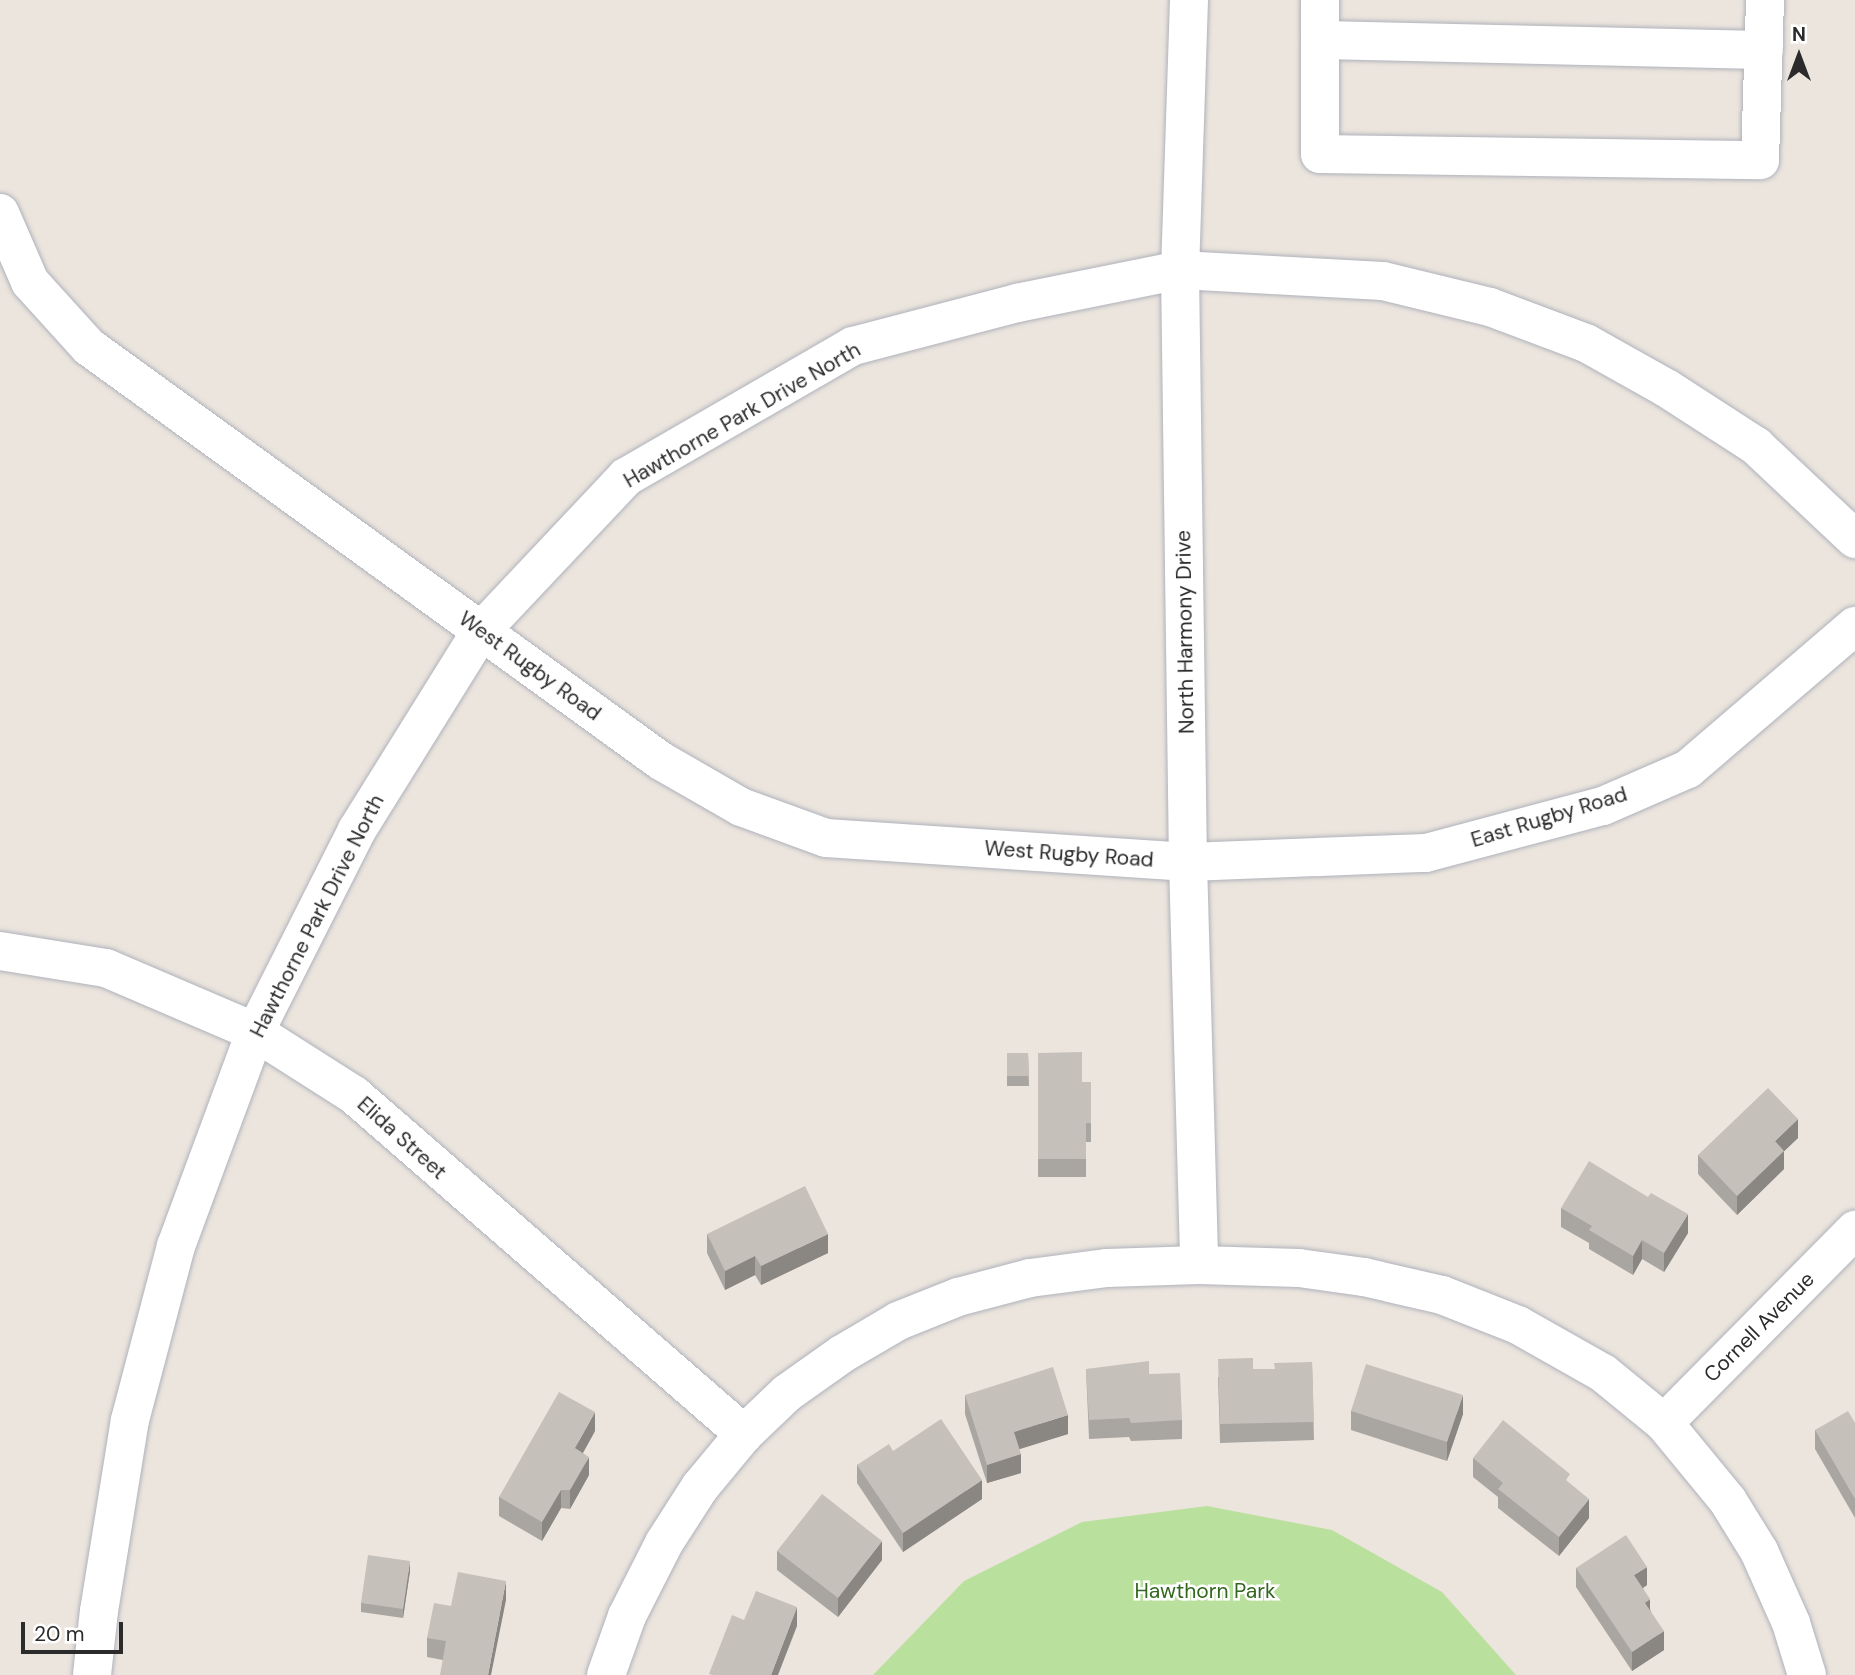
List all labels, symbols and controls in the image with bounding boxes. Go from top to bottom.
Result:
north arrow [1764,21,1834,91]
text: N [1792,22,1806,47]
street label: Hawthorne Park Drive North [619,337,865,493]
street label: North Harmony Drive [1171,530,1199,734]
street label: West Rugby Road [454,606,606,726]
street label: East Rugby Road [1468,781,1630,853]
street label: Hawthorne Park Drive North [245,790,389,1042]
street label: West Rugby Road [983,836,1155,872]
street label: Elida Street [352,1091,452,1185]
street label: Cornell Avenue [1699,1267,1819,1387]
park label: Hawthorn Park [1134,1578,1276,1604]
scale bar [24,1608,126,1652]
text: 20 m [34,1620,85,1648]

